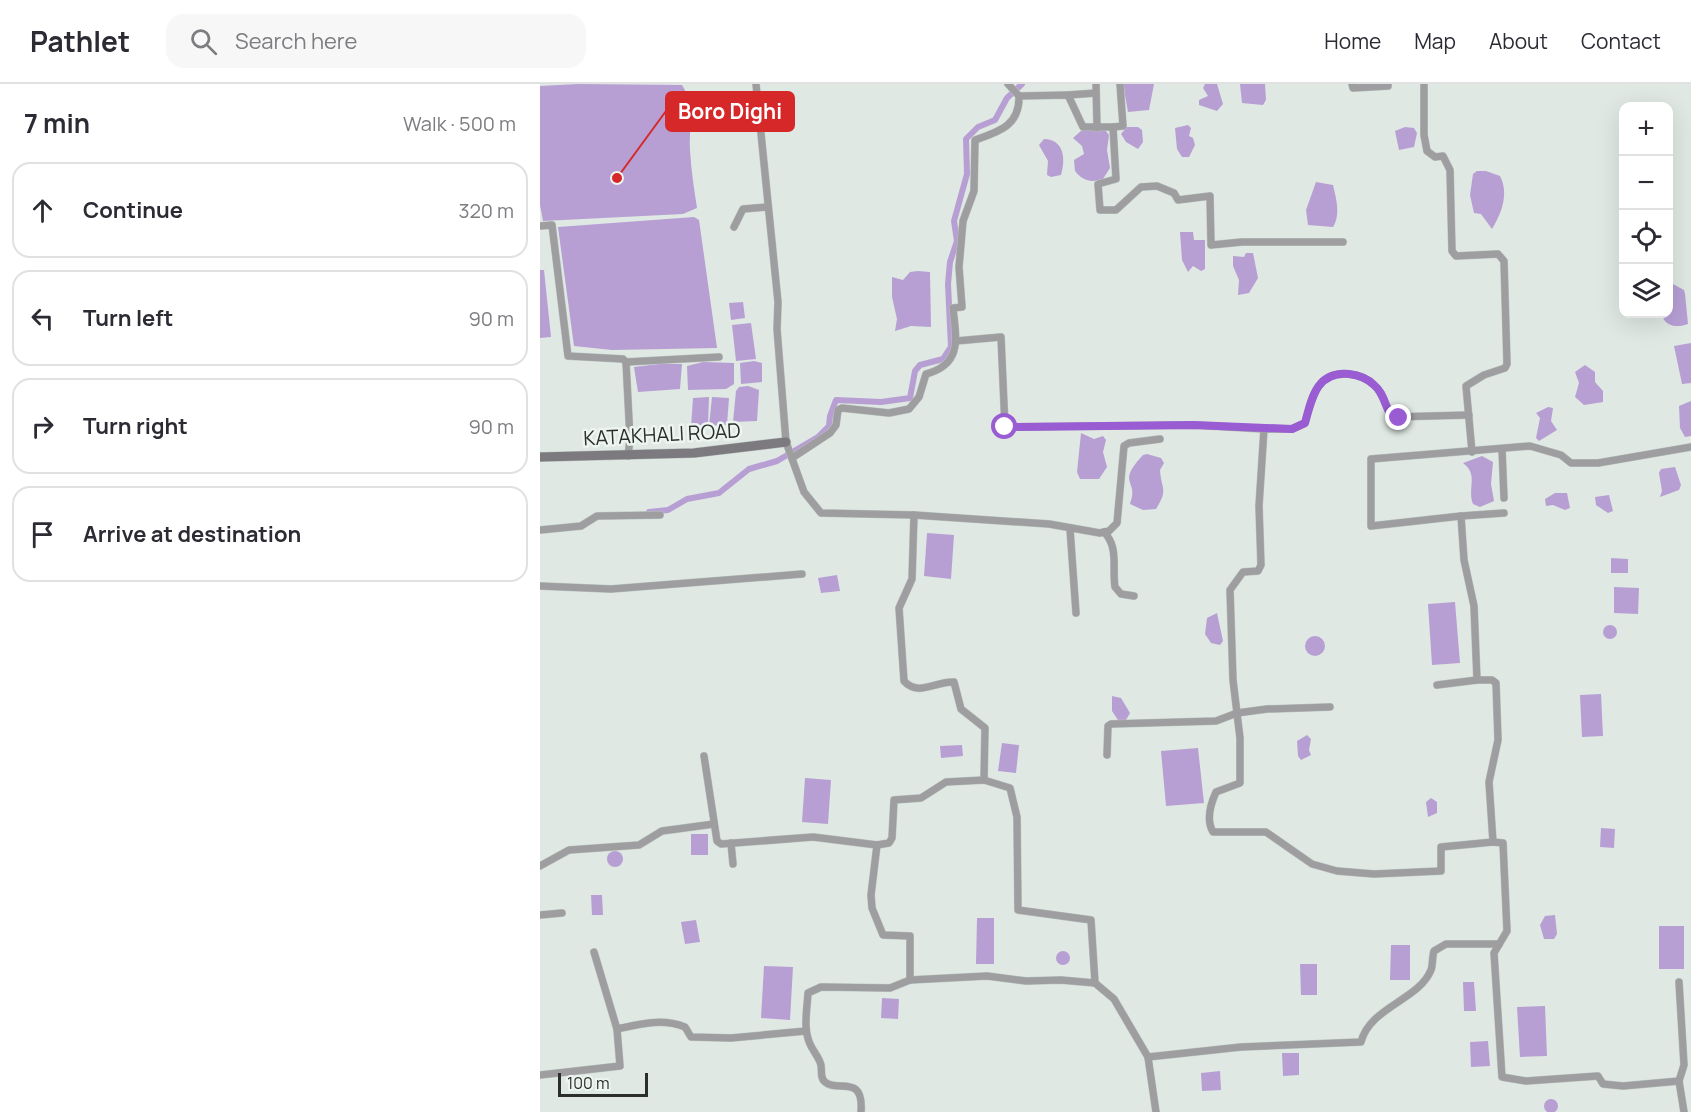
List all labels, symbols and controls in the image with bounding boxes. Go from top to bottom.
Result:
search box [166,14,586,68]
text: Pathlet [30,22,130,60]
icon: search [187,25,220,58]
text: Search here [235,26,357,56]
text: Home [1324,27,1381,55]
text: Map [1414,27,1456,55]
text: About [1489,27,1548,55]
text: Contact [1581,27,1661,55]
callout: Boro Dighi [666,92,794,131]
text: Boro Dighi [678,97,782,125]
map controls [1619,102,1673,318]
button: + [1619,102,1673,156]
text: 7 min [24,105,90,141]
text: Walk · 500 m [403,110,516,137]
button: − [1619,156,1673,210]
icon: ahead [26,194,59,227]
text: Continue [83,195,183,225]
text: 320 m [458,197,514,224]
button: locate [1619,210,1673,264]
button: layers [1619,264,1673,318]
icon: left [26,302,59,335]
text: Turn left [83,303,173,333]
text: 90 m [468,305,514,332]
route end [1385,404,1411,430]
icon: right [26,410,59,443]
text: Turn right [83,411,188,441]
text: 90 m [468,413,514,440]
route start [991,413,1017,439]
street label: KATAKHALI ROAD [583,416,741,452]
icon: arrive [26,518,59,551]
text: Arrive at destination [83,519,301,549]
scale bar [558,1070,648,1098]
text: 100 m [567,1072,610,1094]

